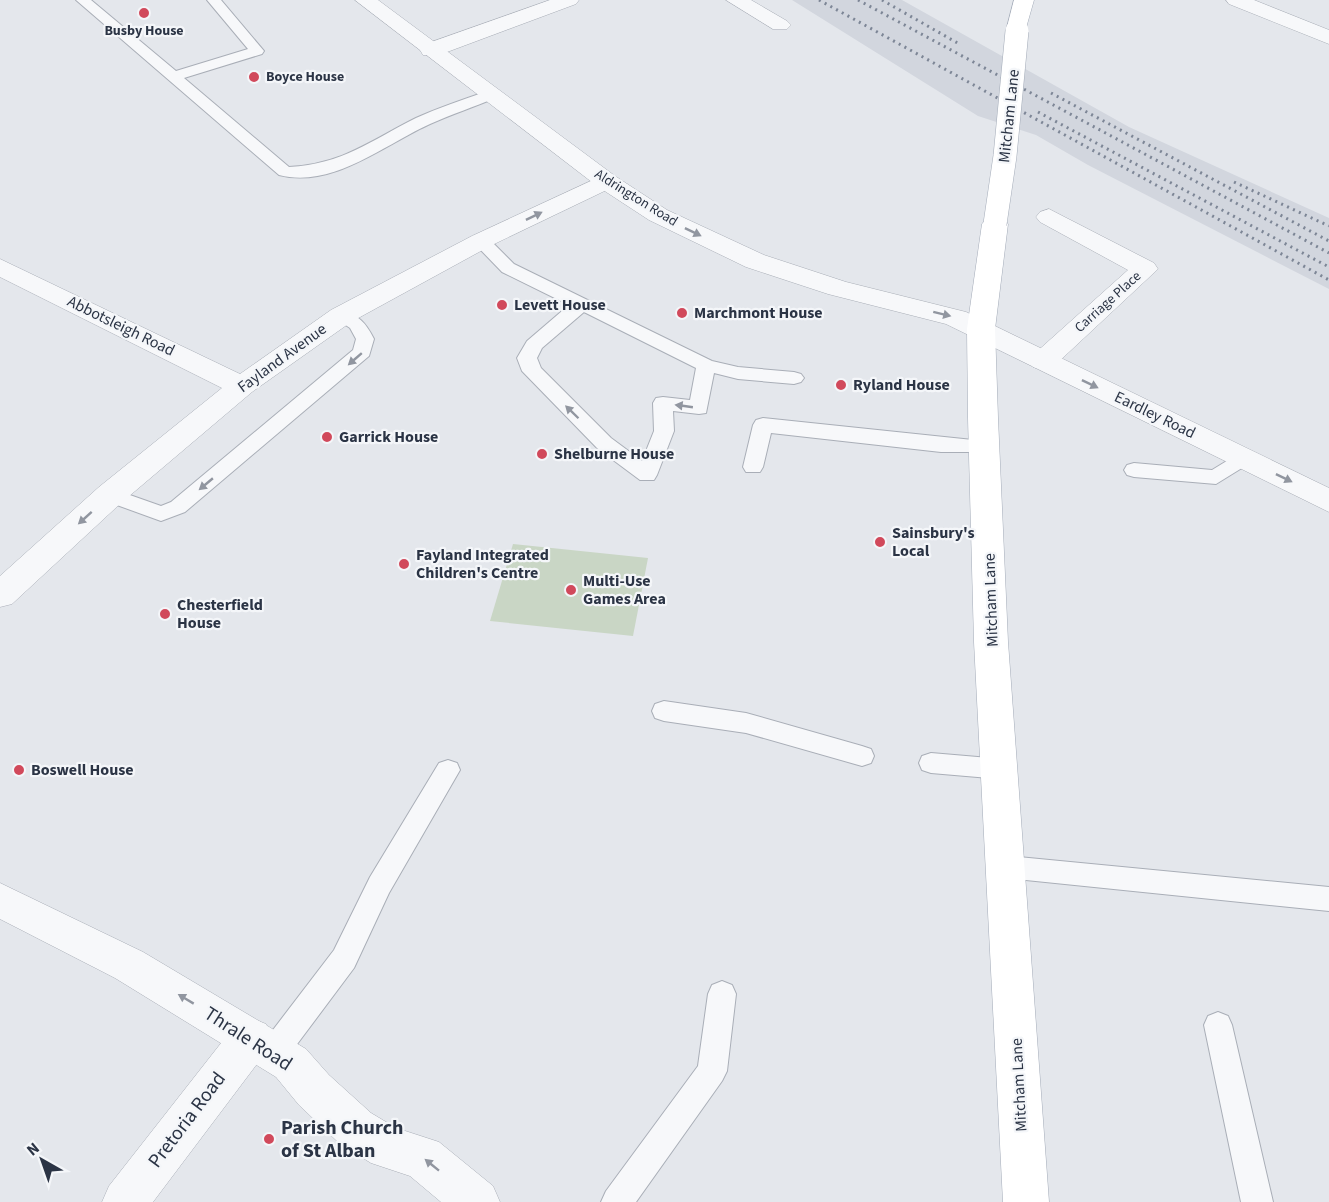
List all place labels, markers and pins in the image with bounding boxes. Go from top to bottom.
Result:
marker: Busby House [137,6,151,20]
place label: Busby House [104,21,184,41]
place label: Boyce House [266,67,344,87]
marker: Boyce House [247,70,261,84]
place label: Levett House [514,294,606,316]
marker: Levett House [495,298,509,312]
place label: Marchmont House [694,302,823,324]
marker: Marchmont House [675,306,689,320]
place label: Ryland House [853,374,950,396]
marker: Ryland House [834,378,848,392]
place label: Garrick House [339,426,438,448]
marker: Garrick House [320,430,334,444]
place label: Shelburne House [554,443,674,465]
marker: Shelburne House [535,447,549,461]
place label: Sainsbury's Local [892,522,975,562]
marker: Sainsbury's Local [873,535,887,549]
place label: Fayland Integrated Children's Centre [416,544,549,584]
marker: Fayland Integrated Children's Centre [397,557,411,571]
place label: Multi-Use Games Area [583,570,666,610]
marker: Multi-Use Games Area [564,583,578,597]
place label: Chesterfield House [177,594,263,634]
marker: Chesterfield House [158,607,172,621]
place label: Boswell House [31,759,134,781]
marker: Boswell House [12,763,26,777]
place label: Parish Church of St Alban [281,1114,404,1165]
marker: Parish Church of St Alban [262,1132,276,1146]

